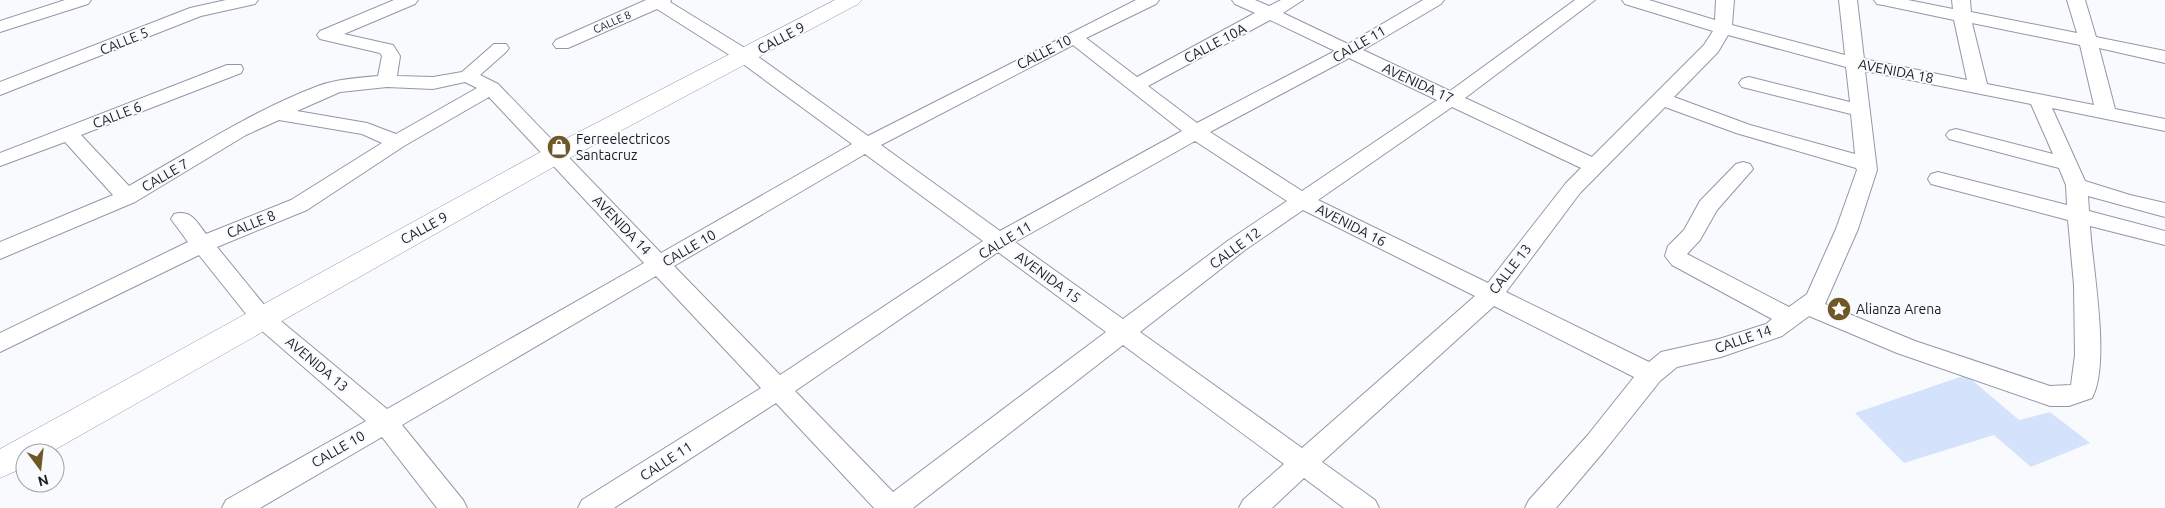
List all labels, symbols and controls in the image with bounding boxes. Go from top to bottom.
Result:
street label: CALLE 8 [591,8,633,36]
street label: CALLE 9 [755,19,807,57]
street label: CALLE 10A [1181,20,1249,66]
street label: CALLE 11 [1329,22,1389,66]
street label: CALLE 5 [97,24,151,58]
street label: CALLE 10 [1014,31,1074,73]
street label: AVENIDA 18 [1857,56,1935,86]
street label: AVENIDA 17 [1380,60,1456,106]
street label: CALLE 6 [90,98,144,132]
place label: Ferreelectricos Santacruz [576,131,670,163]
shop icon: Ferreelectricos Santacruz [546,134,572,160]
street label: CALLE 7 [139,155,191,195]
street label: AVENIDA 14 [590,192,654,258]
street label: AVENIDA 16 [1313,200,1389,250]
street label: CALLE 8 [224,207,278,241]
street label: CALLE 9 [398,209,450,247]
street label: CALLE 11 [976,218,1034,262]
street label: CALLE 12 [1206,224,1264,272]
street label: CALLE 10 [659,226,719,270]
street label: CALLE 13 [1486,241,1534,297]
street label: AVENIDA 15 [1012,248,1084,306]
place icon: Alianza Arena [1826,296,1852,322]
place label: Alianza Arena [1856,301,1941,317]
street label: CALLE 14 [1712,322,1774,356]
street label: AVENIDA 13 [283,333,351,395]
street label: CALLE 10 [308,427,368,471]
street label: CALLE 11 [637,438,695,484]
north arrow [15,443,65,493]
text: N [36,471,50,490]

